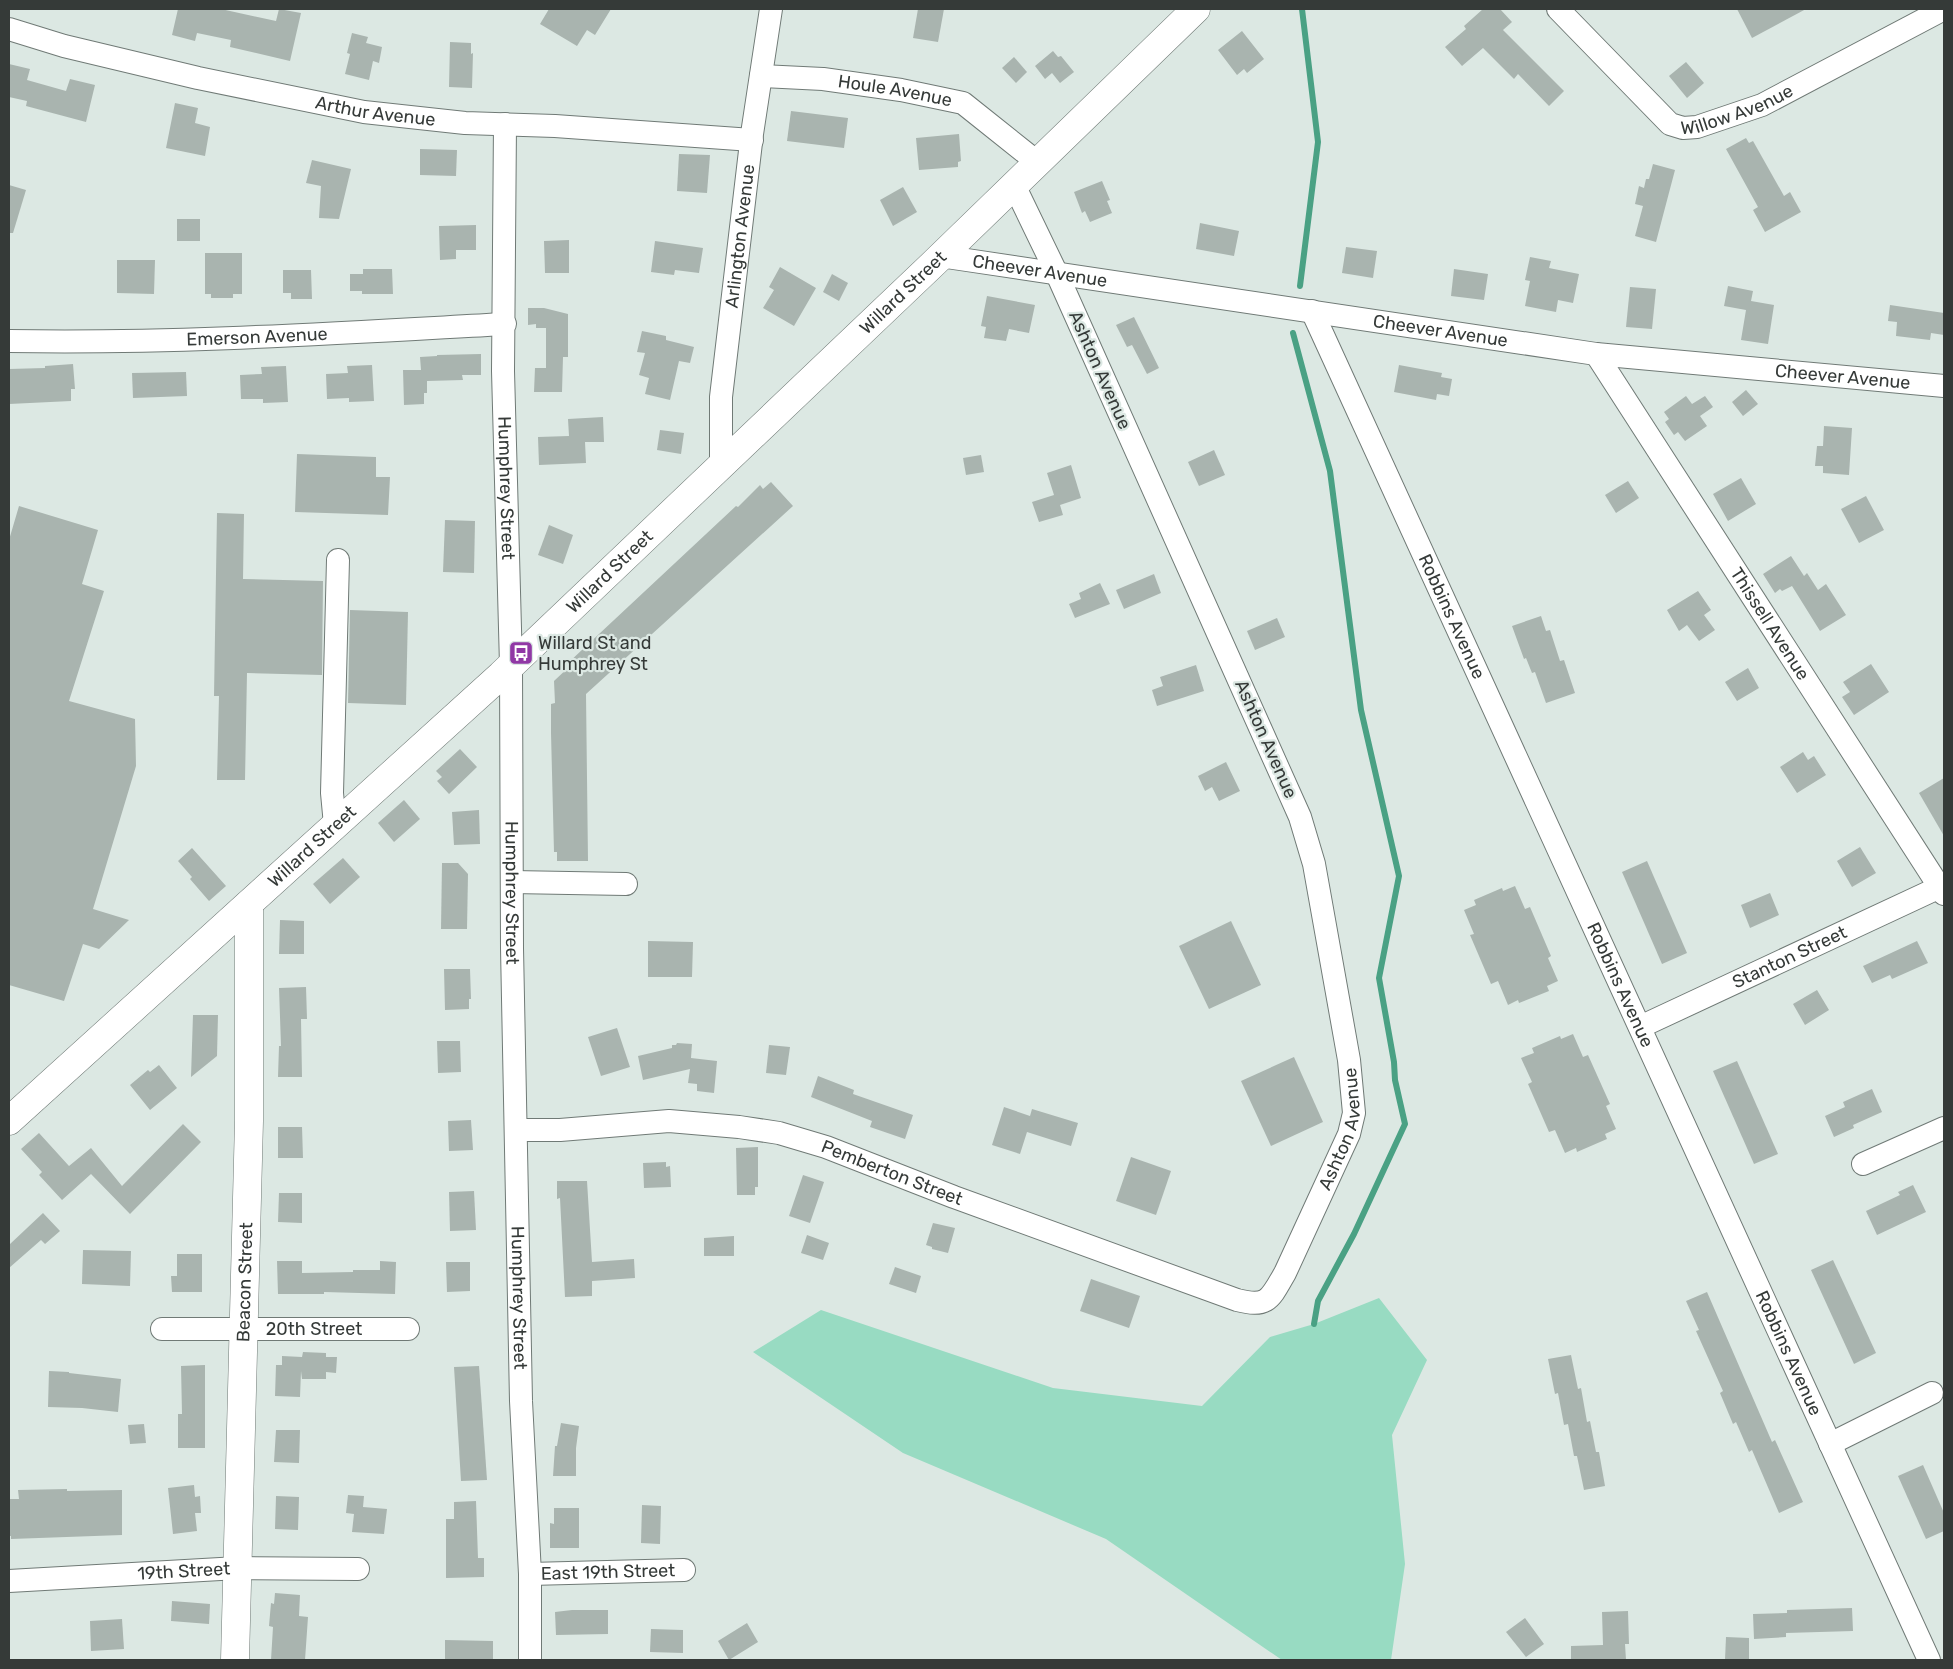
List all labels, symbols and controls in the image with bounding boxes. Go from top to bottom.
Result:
street label: Houle Avenue [836,70,954,111]
street label: Willow Avenue [1680,80,1797,139]
street label: Arthur Avenue [313,91,437,131]
street label: Arlington Avenue [721,163,759,309]
street label: Willard Street [855,246,951,339]
street label: Cheever Avenue [971,250,1109,292]
street label: Ashton Avenue [1064,307,1136,433]
street label: Cheever Avenue [1372,310,1509,352]
street label: Emerson Avenue [186,323,328,351]
street label: Cheever Avenue [1774,360,1911,394]
street label: Humphrey Street [493,416,519,560]
street label: Willard Street [562,525,658,618]
street label: Robbins Avenue [1414,551,1490,683]
street label: Thissell Avenue [1726,563,1814,684]
place label: Willard St and Humphrey St [538,632,651,675]
bus stop icon: Willard St and Humphrey St [508,640,534,666]
street label: Ashton Avenue [1230,676,1302,802]
street label: Willard Street [263,801,361,892]
street label: Humphrey Street [501,821,523,965]
street label: Robbins Avenue [1582,919,1658,1051]
street label: Stanton Street [1729,921,1850,993]
street label: Ashton Avenue [1314,1067,1366,1193]
street label: Pemberton Street [818,1135,966,1210]
street label: Beacon Street [232,1222,257,1342]
street label: Humphrey Street [507,1226,531,1370]
street label: Robbins Avenue [1751,1287,1827,1419]
street label: 20th Street [266,1318,362,1340]
street label: 19th Street [137,1557,231,1585]
street label: East 19th Street [540,1559,675,1585]

